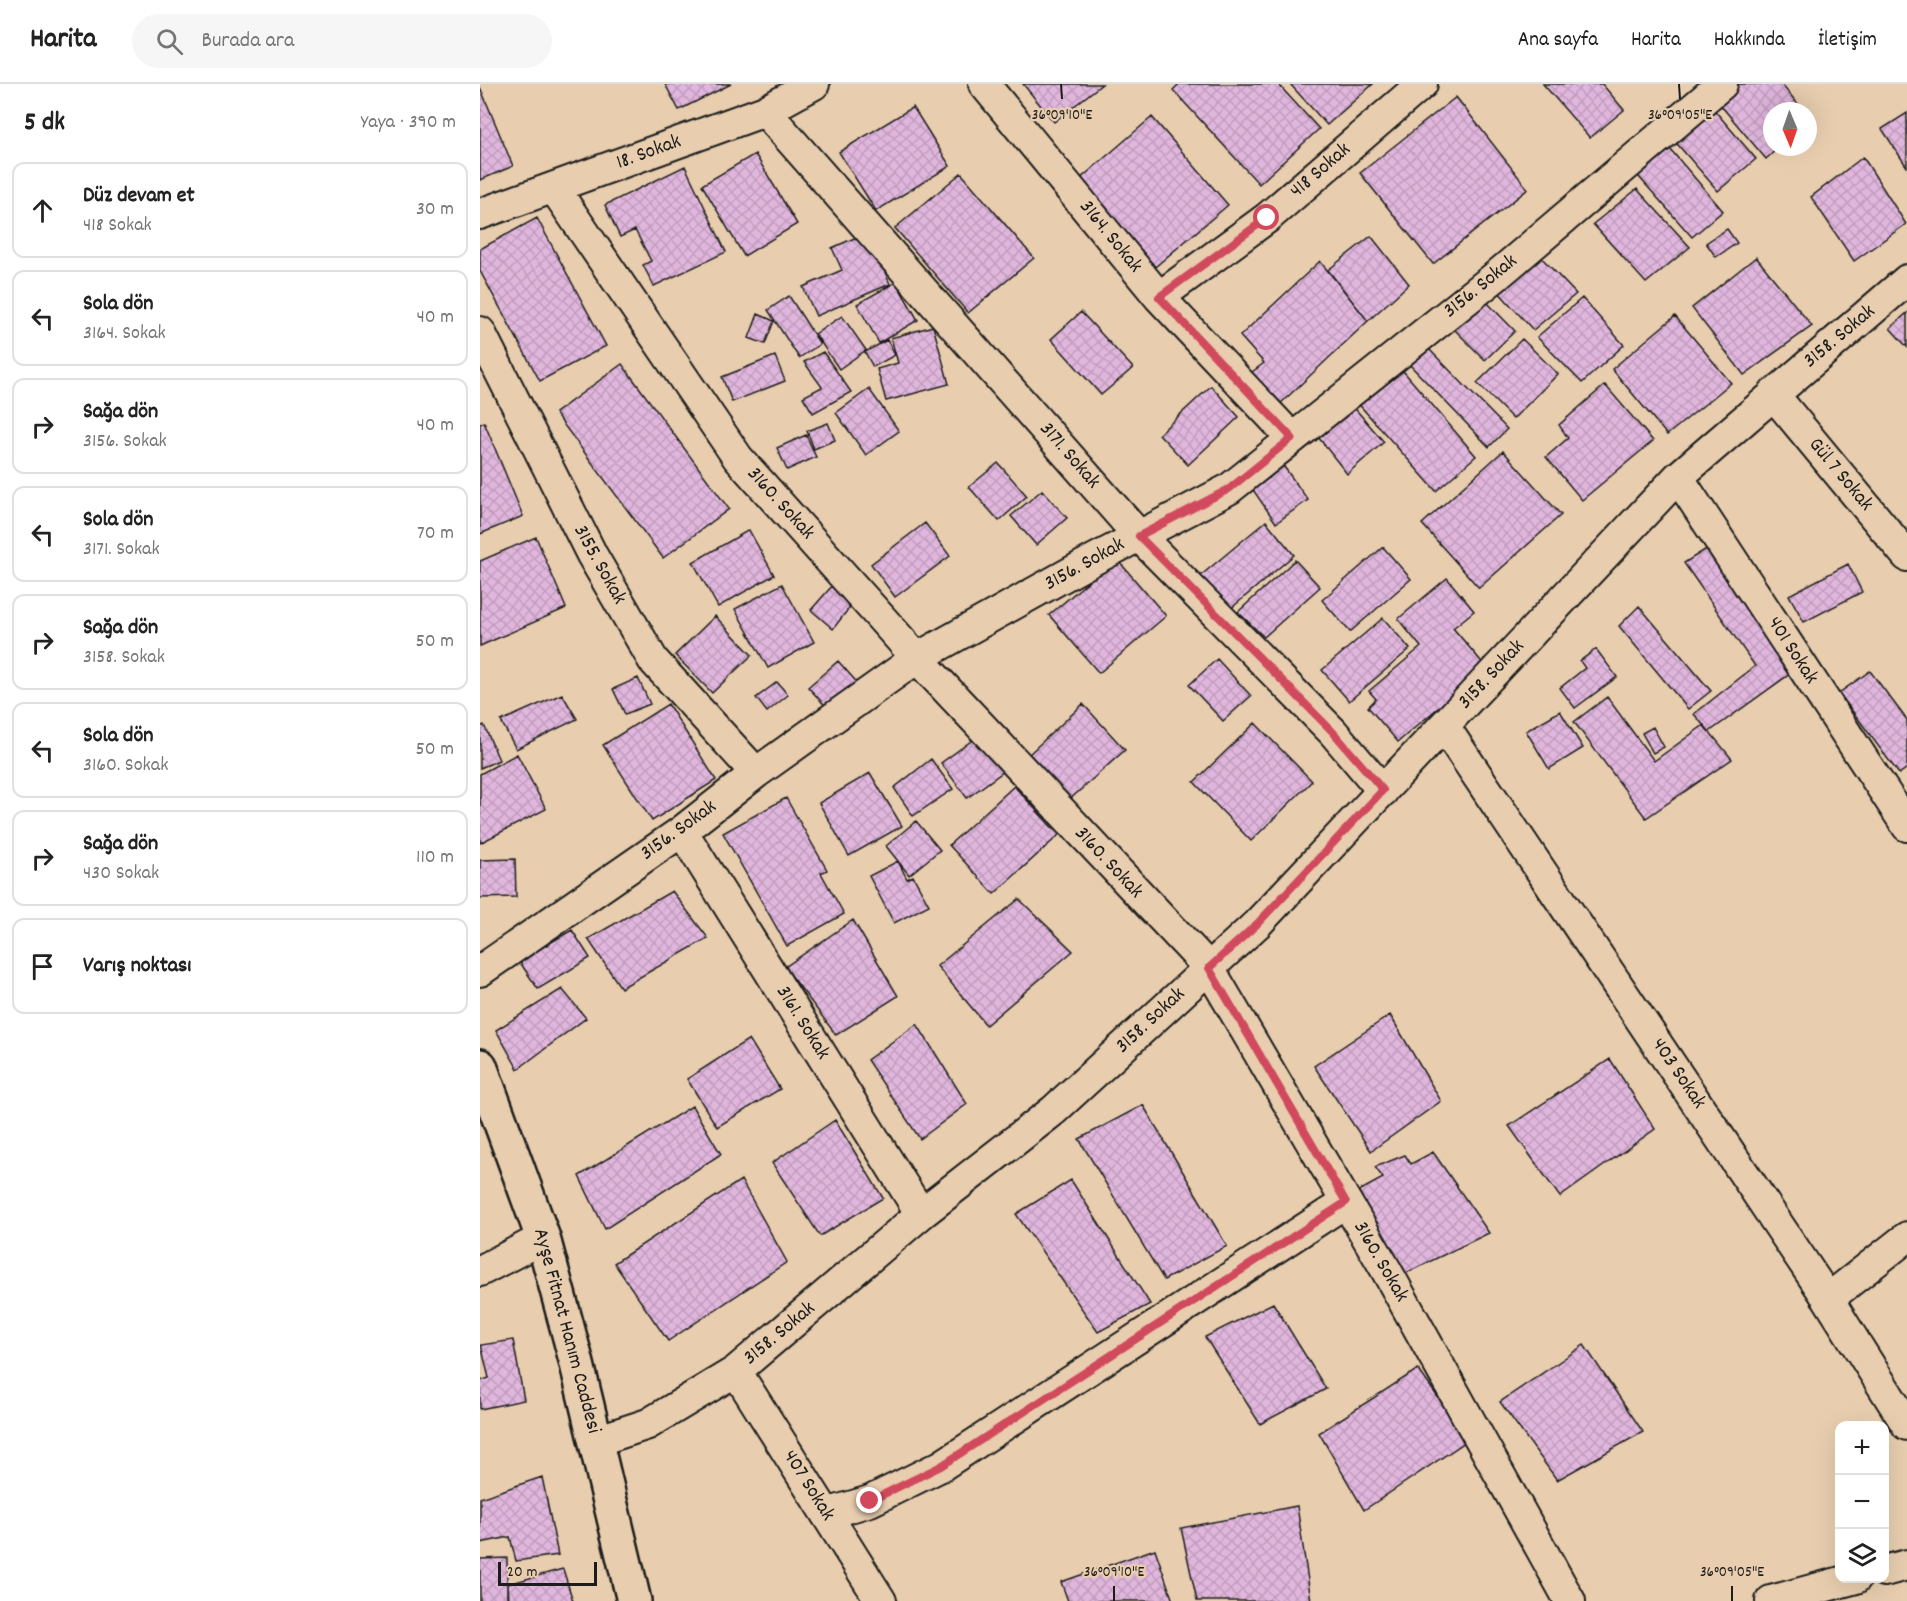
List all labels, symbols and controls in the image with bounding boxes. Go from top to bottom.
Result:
search box [132,14,552,68]
text: Harita [30,21,96,61]
icon: search [153,25,186,58]
text: Burada ara [201,26,294,57]
text: Ana sayfa [1518,26,1598,56]
text: Harita [1631,26,1681,56]
text: Hakkında [1714,26,1785,56]
text: İletişim [1818,26,1877,56]
north arrow [1763,102,1817,156]
text: 5 dk [24,105,65,142]
text: 36°09'10"E [1032,105,1092,127]
text: 36°09'05"E [1648,105,1712,127]
text: Yaya · 390 m [361,109,456,137]
street label: 18. Sokak [612,127,686,179]
street label: 418 Sokak [1284,136,1358,206]
text: Düz devam et [83,181,195,212]
icon: ahead [26,194,59,227]
street label: 3164. Sokak [1071,194,1149,280]
text: 30 m [416,196,454,224]
route start [1253,204,1279,230]
text: 418 Sokak [83,212,152,240]
street label: 3156. Sokak [1437,248,1525,326]
text: Sola dön [83,289,153,320]
street label: 3158. Sokak [1797,298,1883,376]
icon: left [26,302,59,335]
text: 40 m [416,304,454,332]
text: 3164. Sokak [83,320,166,348]
text: Sağa dön [83,397,158,428]
icon: right [26,410,59,443]
text: 40 m [416,412,454,440]
street label: 3171. Sokak [1031,416,1107,496]
text: 3156. Sokak [83,428,167,456]
street label: Gül 7 Sokak [1800,432,1880,518]
street label: 3160. Sokak [739,461,821,547]
text: Sola dön [83,505,153,536]
icon: left [26,518,59,551]
text: 70 m [417,520,454,548]
street label: 3155. Sokak [565,520,633,610]
street label: 3156. Sokak [1039,531,1131,599]
text: 3171. Sokak [83,536,160,564]
street label: 401 Sokak [1759,611,1825,691]
text: Sağa dön [83,613,158,644]
icon: right [26,626,59,659]
text: 50 m [416,628,454,656]
street label: 3158. Sokak [1452,633,1532,717]
text: 3158. Sokak [83,644,165,672]
text: Sola dön [83,721,153,752]
icon: left [26,734,59,767]
text: 50 m [416,736,454,764]
text: 3160. Sokak [83,752,168,780]
street label: 3156. Sokak [635,793,723,869]
street label: 3160. Sokak [1066,820,1150,906]
text: Sağa dön [83,829,158,860]
icon: right [26,842,59,875]
text: 110 m [416,844,454,872]
text: 430 Sokak [83,860,159,888]
icon: arrive [26,950,59,983]
text: Varış noktası [83,951,191,982]
street label: 3161. Sokak [767,980,837,1066]
street label: 3158. Sokak [1109,981,1193,1061]
street label: 403 Sokak [1643,1032,1713,1116]
street label: 3160. Sokak [1345,1216,1415,1308]
street label: Ayşe Fitnat Hanım Caddesi [524,1225,608,1437]
street label: 3158. Sokak [737,1295,823,1373]
map controls [1835,1421,1889,1583]
button: + [1835,1421,1889,1475]
street label: 407 Sokak [774,1445,842,1527]
button: − [1835,1475,1889,1529]
route end [856,1487,882,1513]
button: layers [1835,1529,1889,1583]
scale bar [498,1559,597,1586]
text: 20 m [507,1561,537,1584]
text: 36°09'10"E [1084,1562,1144,1584]
text: 36°09'05"E [1700,1562,1764,1584]

